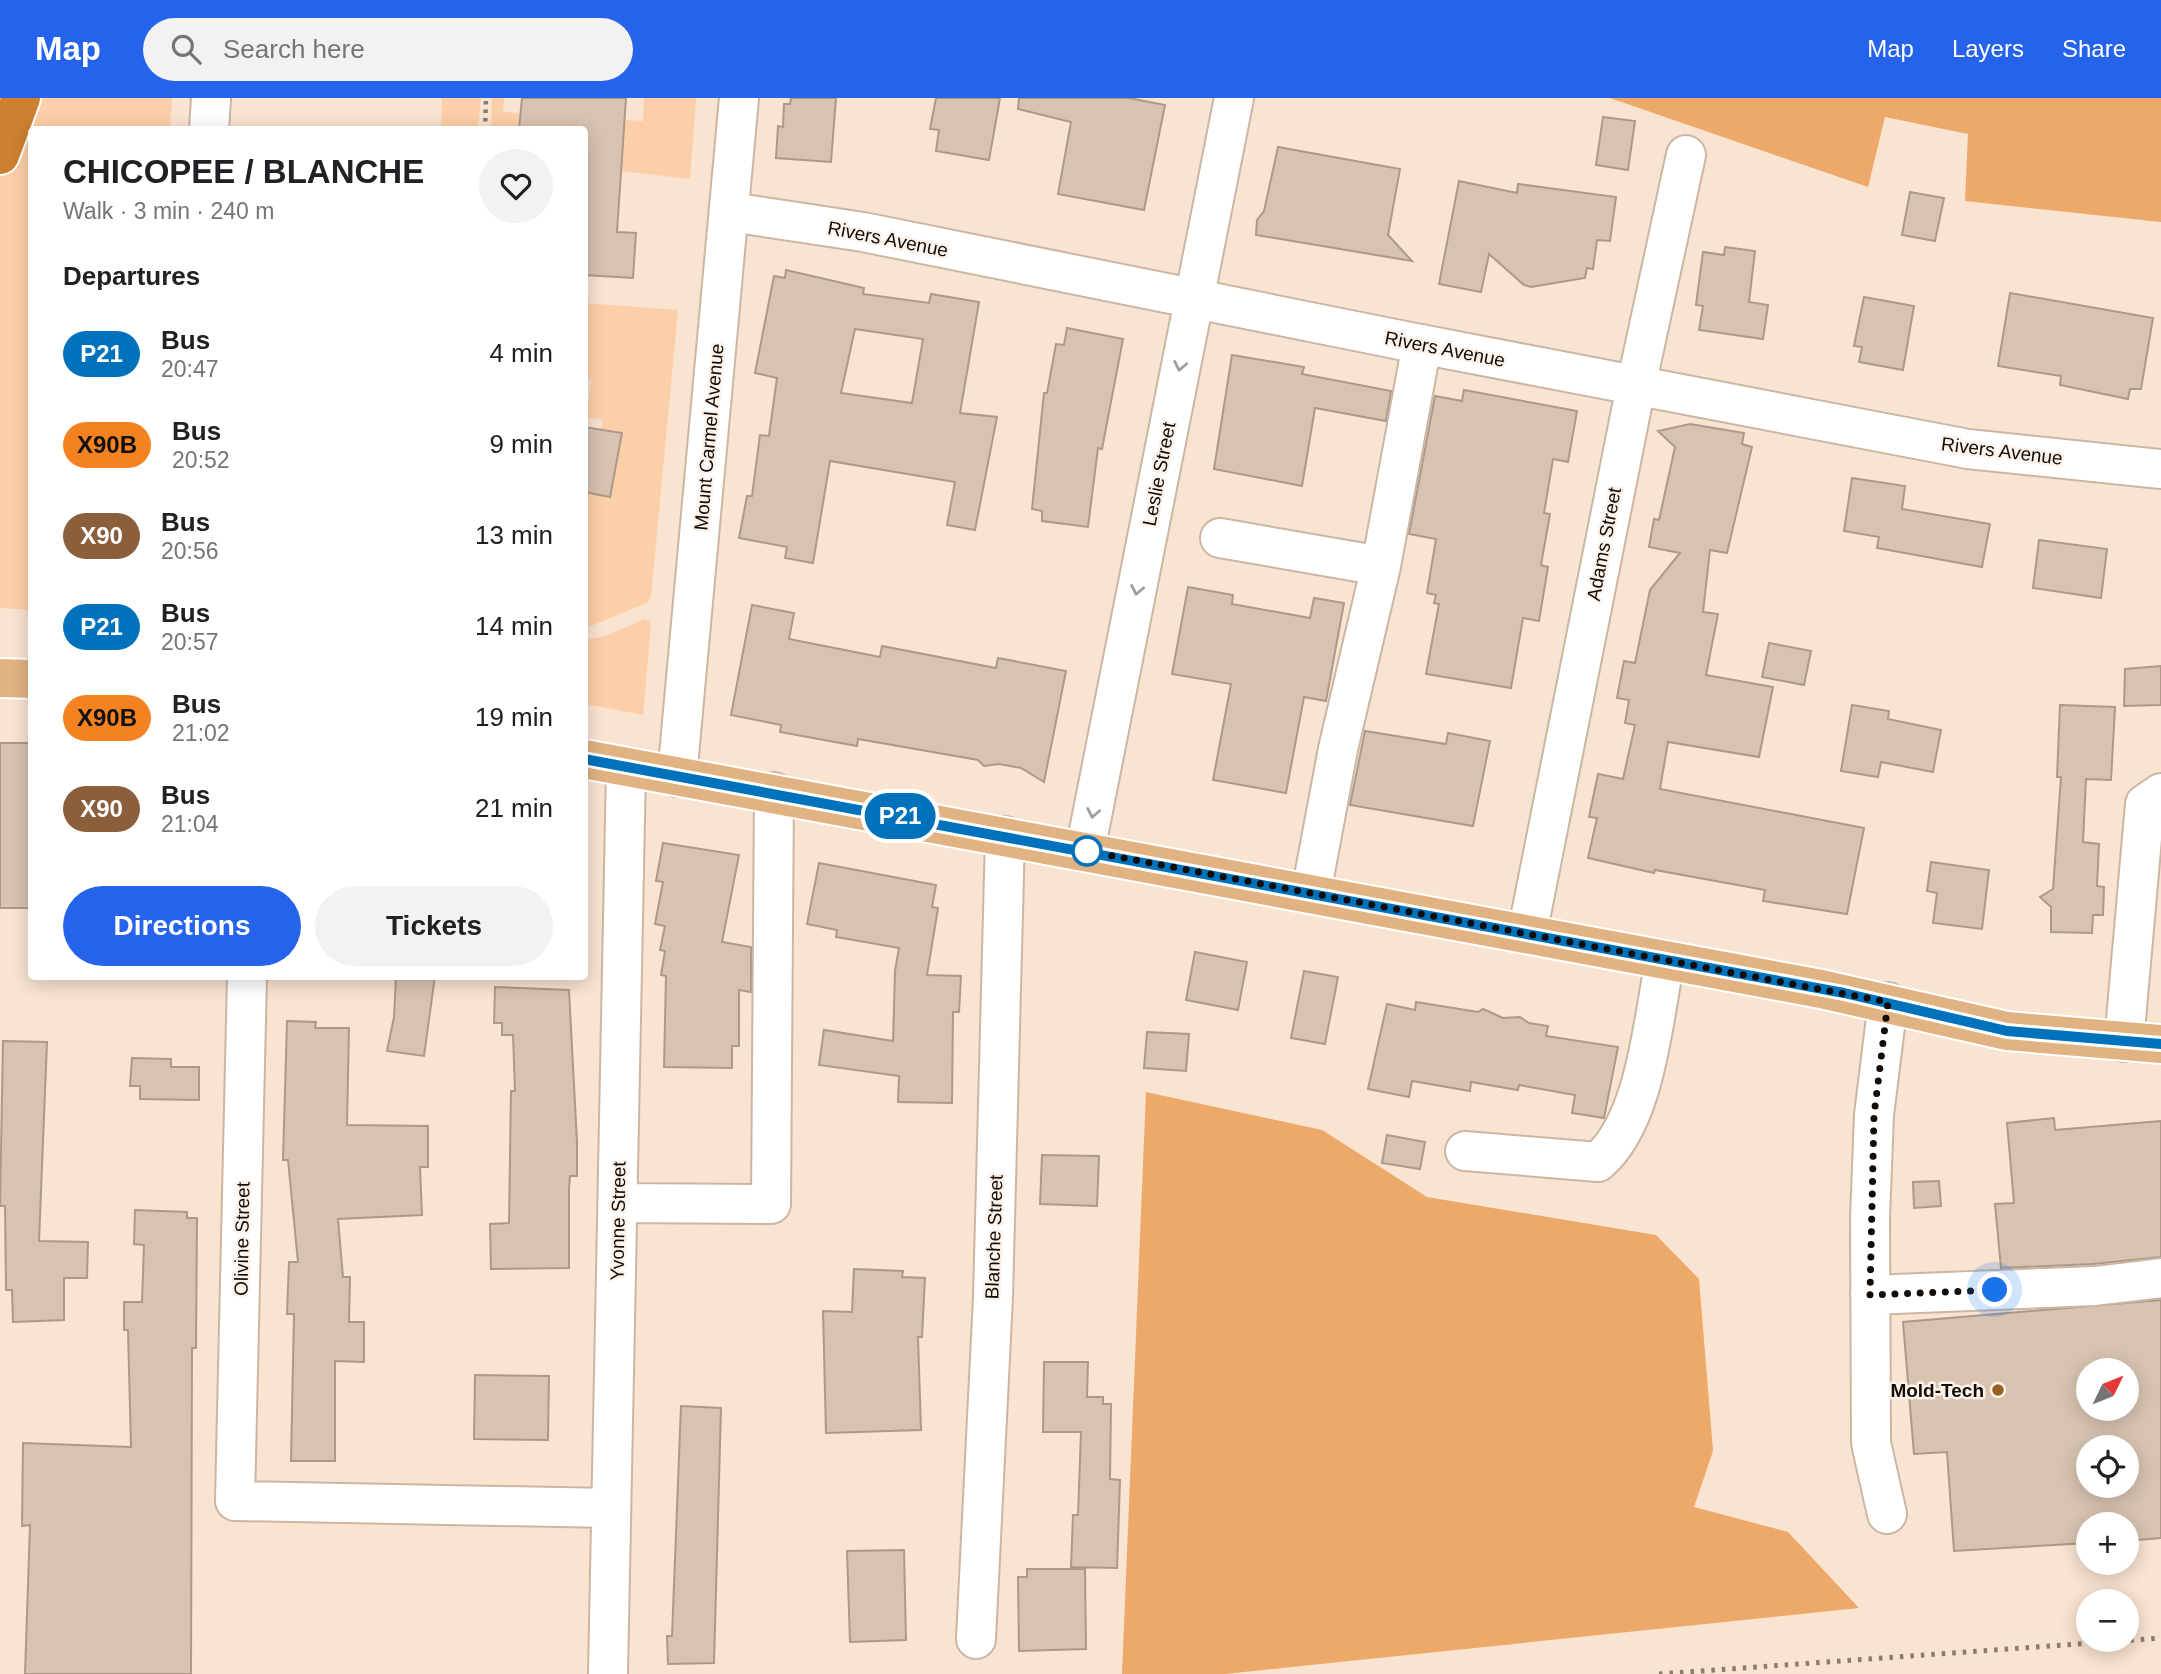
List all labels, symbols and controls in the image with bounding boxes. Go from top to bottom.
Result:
search box [143,18,633,81]
text: Map [35,30,101,67]
icon: search [167,30,205,68]
text: Search here [223,34,365,64]
text: Map [1867,35,1914,62]
text: Layers [1952,35,2024,62]
text: Share [2062,35,2126,62]
button: heart [479,149,553,223]
text: CHICOPEE / BLANCHE [63,153,424,190]
text: Walk · 3 min · 240 m [63,198,274,224]
street label: Rivers Avenue [826,217,950,261]
text: Departures [63,261,200,291]
text: Bus [161,325,210,355]
street label: Rivers Avenue [1383,327,1507,371]
text: 4 min [489,338,553,368]
text: P21 [80,340,123,367]
street label: Mount Carmel Avenue [690,343,728,531]
text: 20:47 [161,356,219,382]
one-way arrow [1173,360,1188,372]
text: Bus [172,416,221,446]
street label: Leslie Street [1139,419,1180,528]
text: 9 min [489,429,553,459]
text: X90B [77,431,137,458]
street label: Rivers Avenue [1940,433,2064,469]
text: 20:52 [172,447,230,473]
street label: Adams Street [1583,485,1625,603]
text: Bus [161,507,210,537]
text: 13 min [475,520,553,550]
text: X90 [80,522,123,549]
text: 20:56 [161,538,219,564]
one-way arrow [1130,584,1145,596]
text: Bus [161,598,210,628]
text: 14 min [475,611,553,641]
text: P21 [80,613,123,640]
text: 20:57 [161,629,219,655]
text: Bus [172,689,221,719]
text: 19 min [475,702,553,732]
text: X90B [77,704,137,731]
text: 21:02 [172,720,230,746]
text: Bus [161,780,210,810]
text: 21 min [475,793,553,823]
line badge: P21 [860,793,940,839]
text: X90 [80,795,123,822]
text: P21 [879,802,921,829]
one-way arrow [1086,807,1101,819]
text: 21:04 [161,811,219,837]
unlabelled marker [1072,836,1102,866]
button: Directions [63,886,301,966]
button: Tickets [315,886,553,966]
street label: Yvonne Street [606,1160,630,1281]
street label: Blanche Street [981,1174,1007,1300]
street label: Olivine Street [231,1181,254,1296]
your location [1977,1272,2012,1307]
north arrow [2076,1358,2138,1421]
map controls [2076,1358,2139,1652]
place label: Mold-Tech [1890,1380,1984,1401]
marker: Mold-Tech [1990,1382,2006,1398]
button: locate [2076,1435,2139,1498]
button: + [2076,1512,2139,1575]
button: − [2076,1589,2139,1652]

